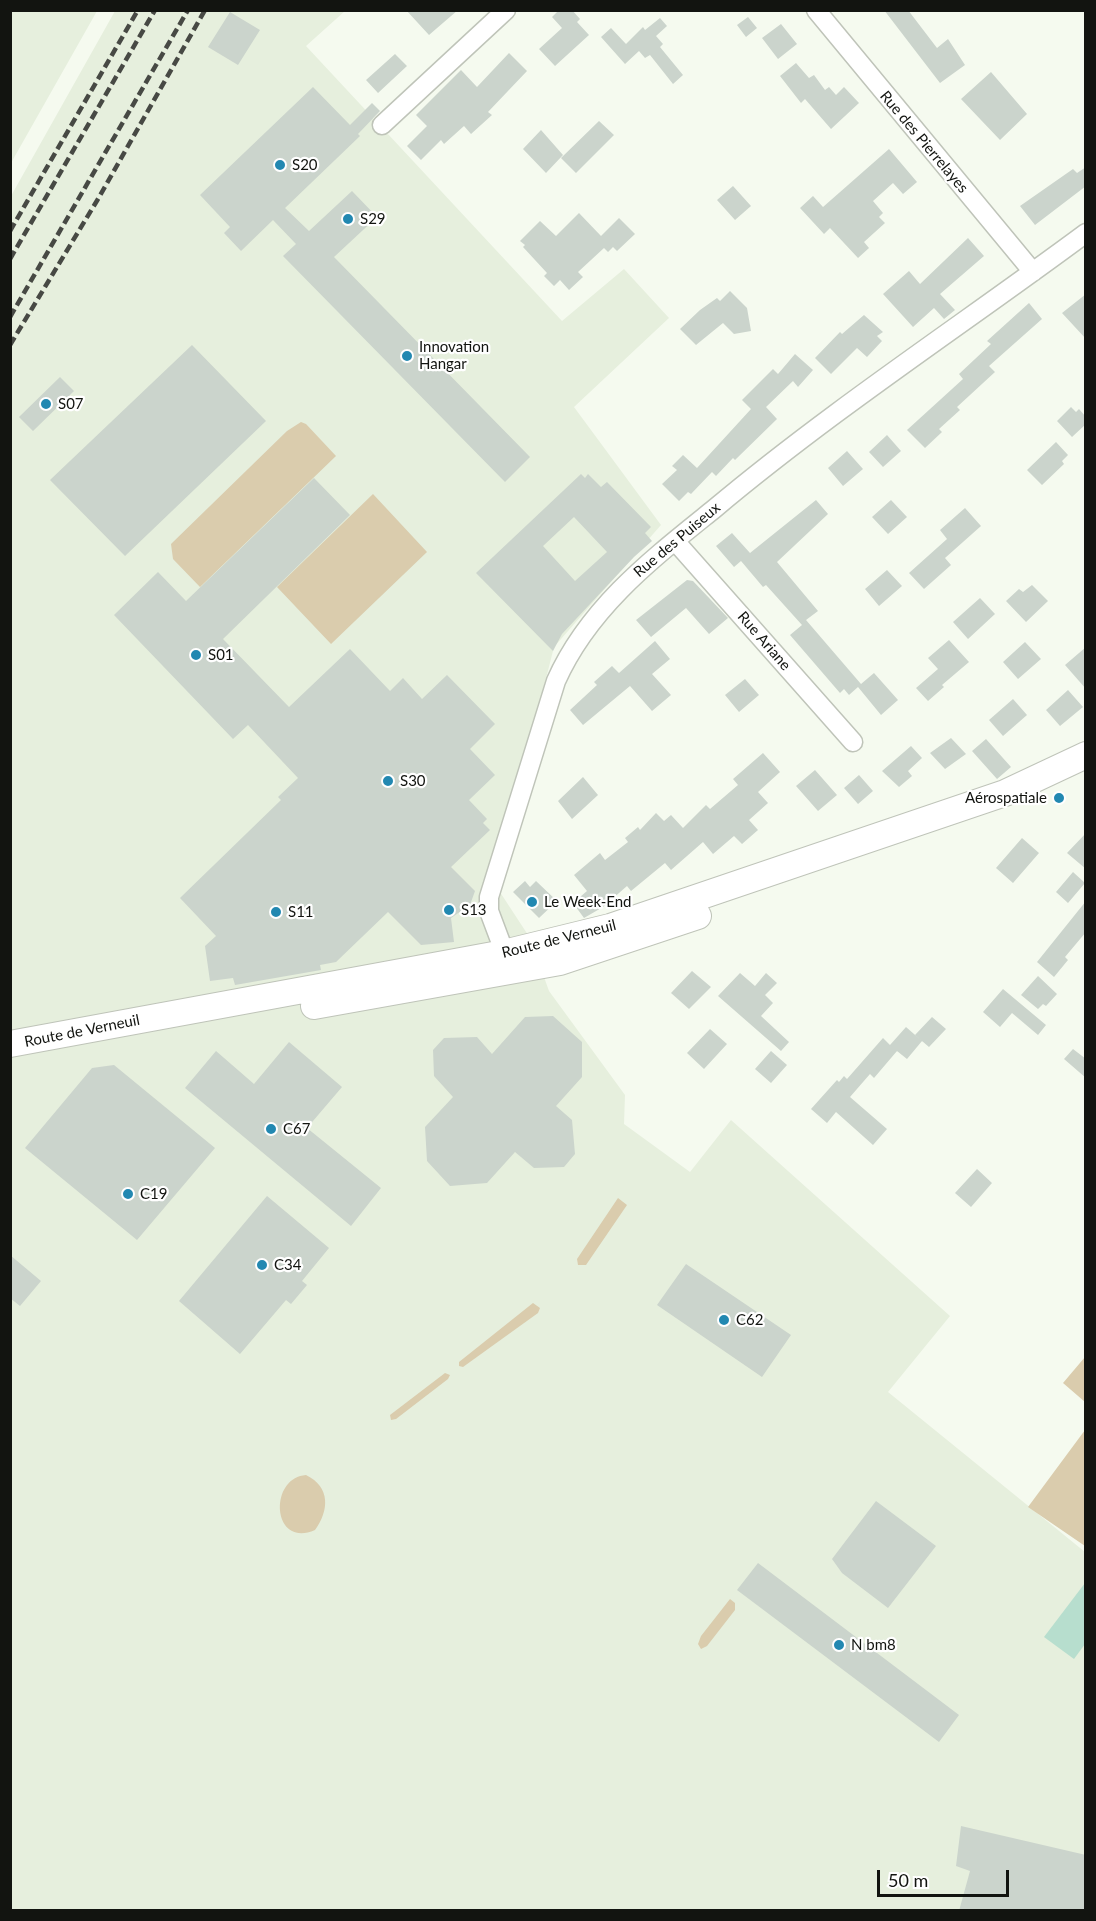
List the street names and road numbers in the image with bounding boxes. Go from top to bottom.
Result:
street label: Rue des Pierrelayes [876,87,972,197]
street label: Rue des Puiseux [630,499,724,581]
street label: Rue Ariane [734,608,794,674]
street label: Route de Verneuil [500,916,618,962]
street label: Route de Verneuil [23,1011,141,1051]

